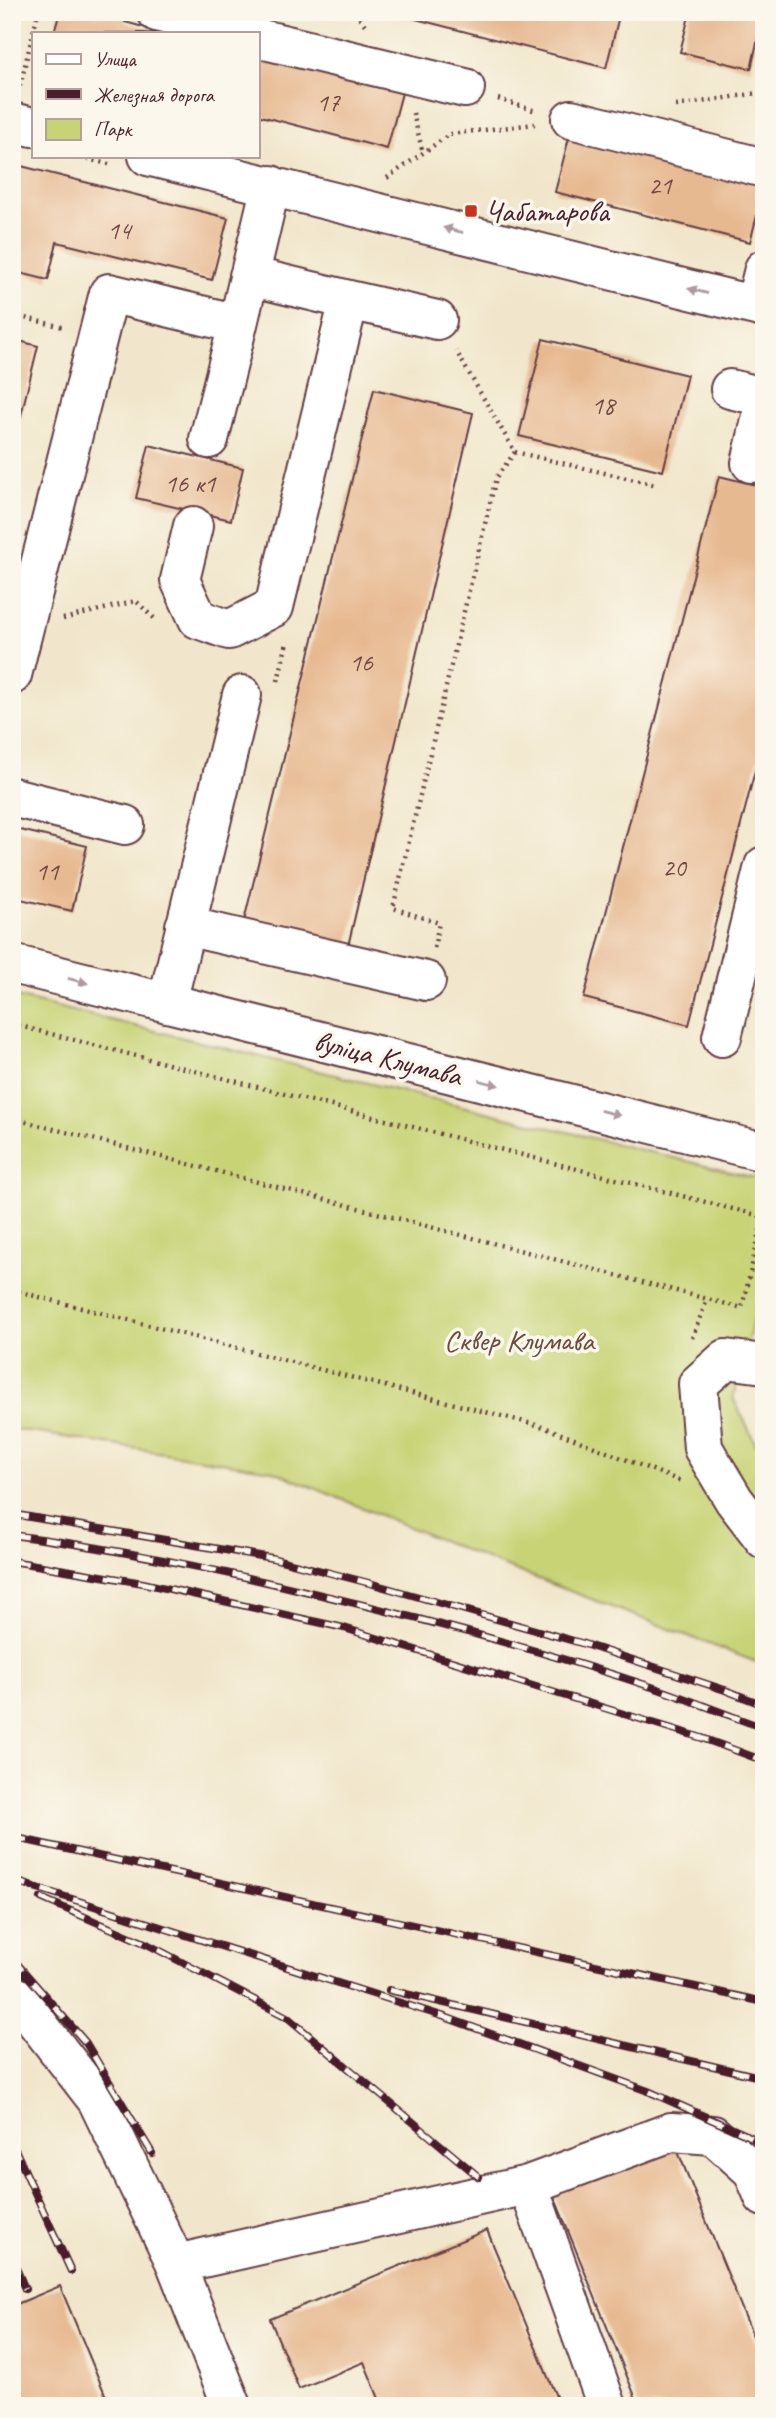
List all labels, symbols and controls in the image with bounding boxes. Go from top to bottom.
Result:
legend [32,32,259,158]
text: Улица [94,46,137,72]
text: Железная дорога [94,82,215,108]
house number: 17 [316,86,341,119]
text: Парк [94,116,134,142]
house number: 21 [648,169,673,202]
place label: Чабатарова [485,192,611,230]
marker: Чабатарова [463,203,479,219]
house number: 14 [107,214,133,247]
one-way arrow [442,224,464,235]
one-way arrow [686,285,708,296]
house number: 18 [591,389,617,422]
house number: 16 к1 [165,467,217,500]
house number: 16 [349,646,374,679]
house number: 20 [662,851,688,884]
house number: 11 [35,855,60,888]
one-way arrow [68,976,90,987]
street label: вуліца Клумава [310,1021,467,1095]
one-way arrow [479,1078,501,1089]
one-way arrow [599,1108,621,1119]
park label: Сквер Клумава [444,1321,596,1359]

